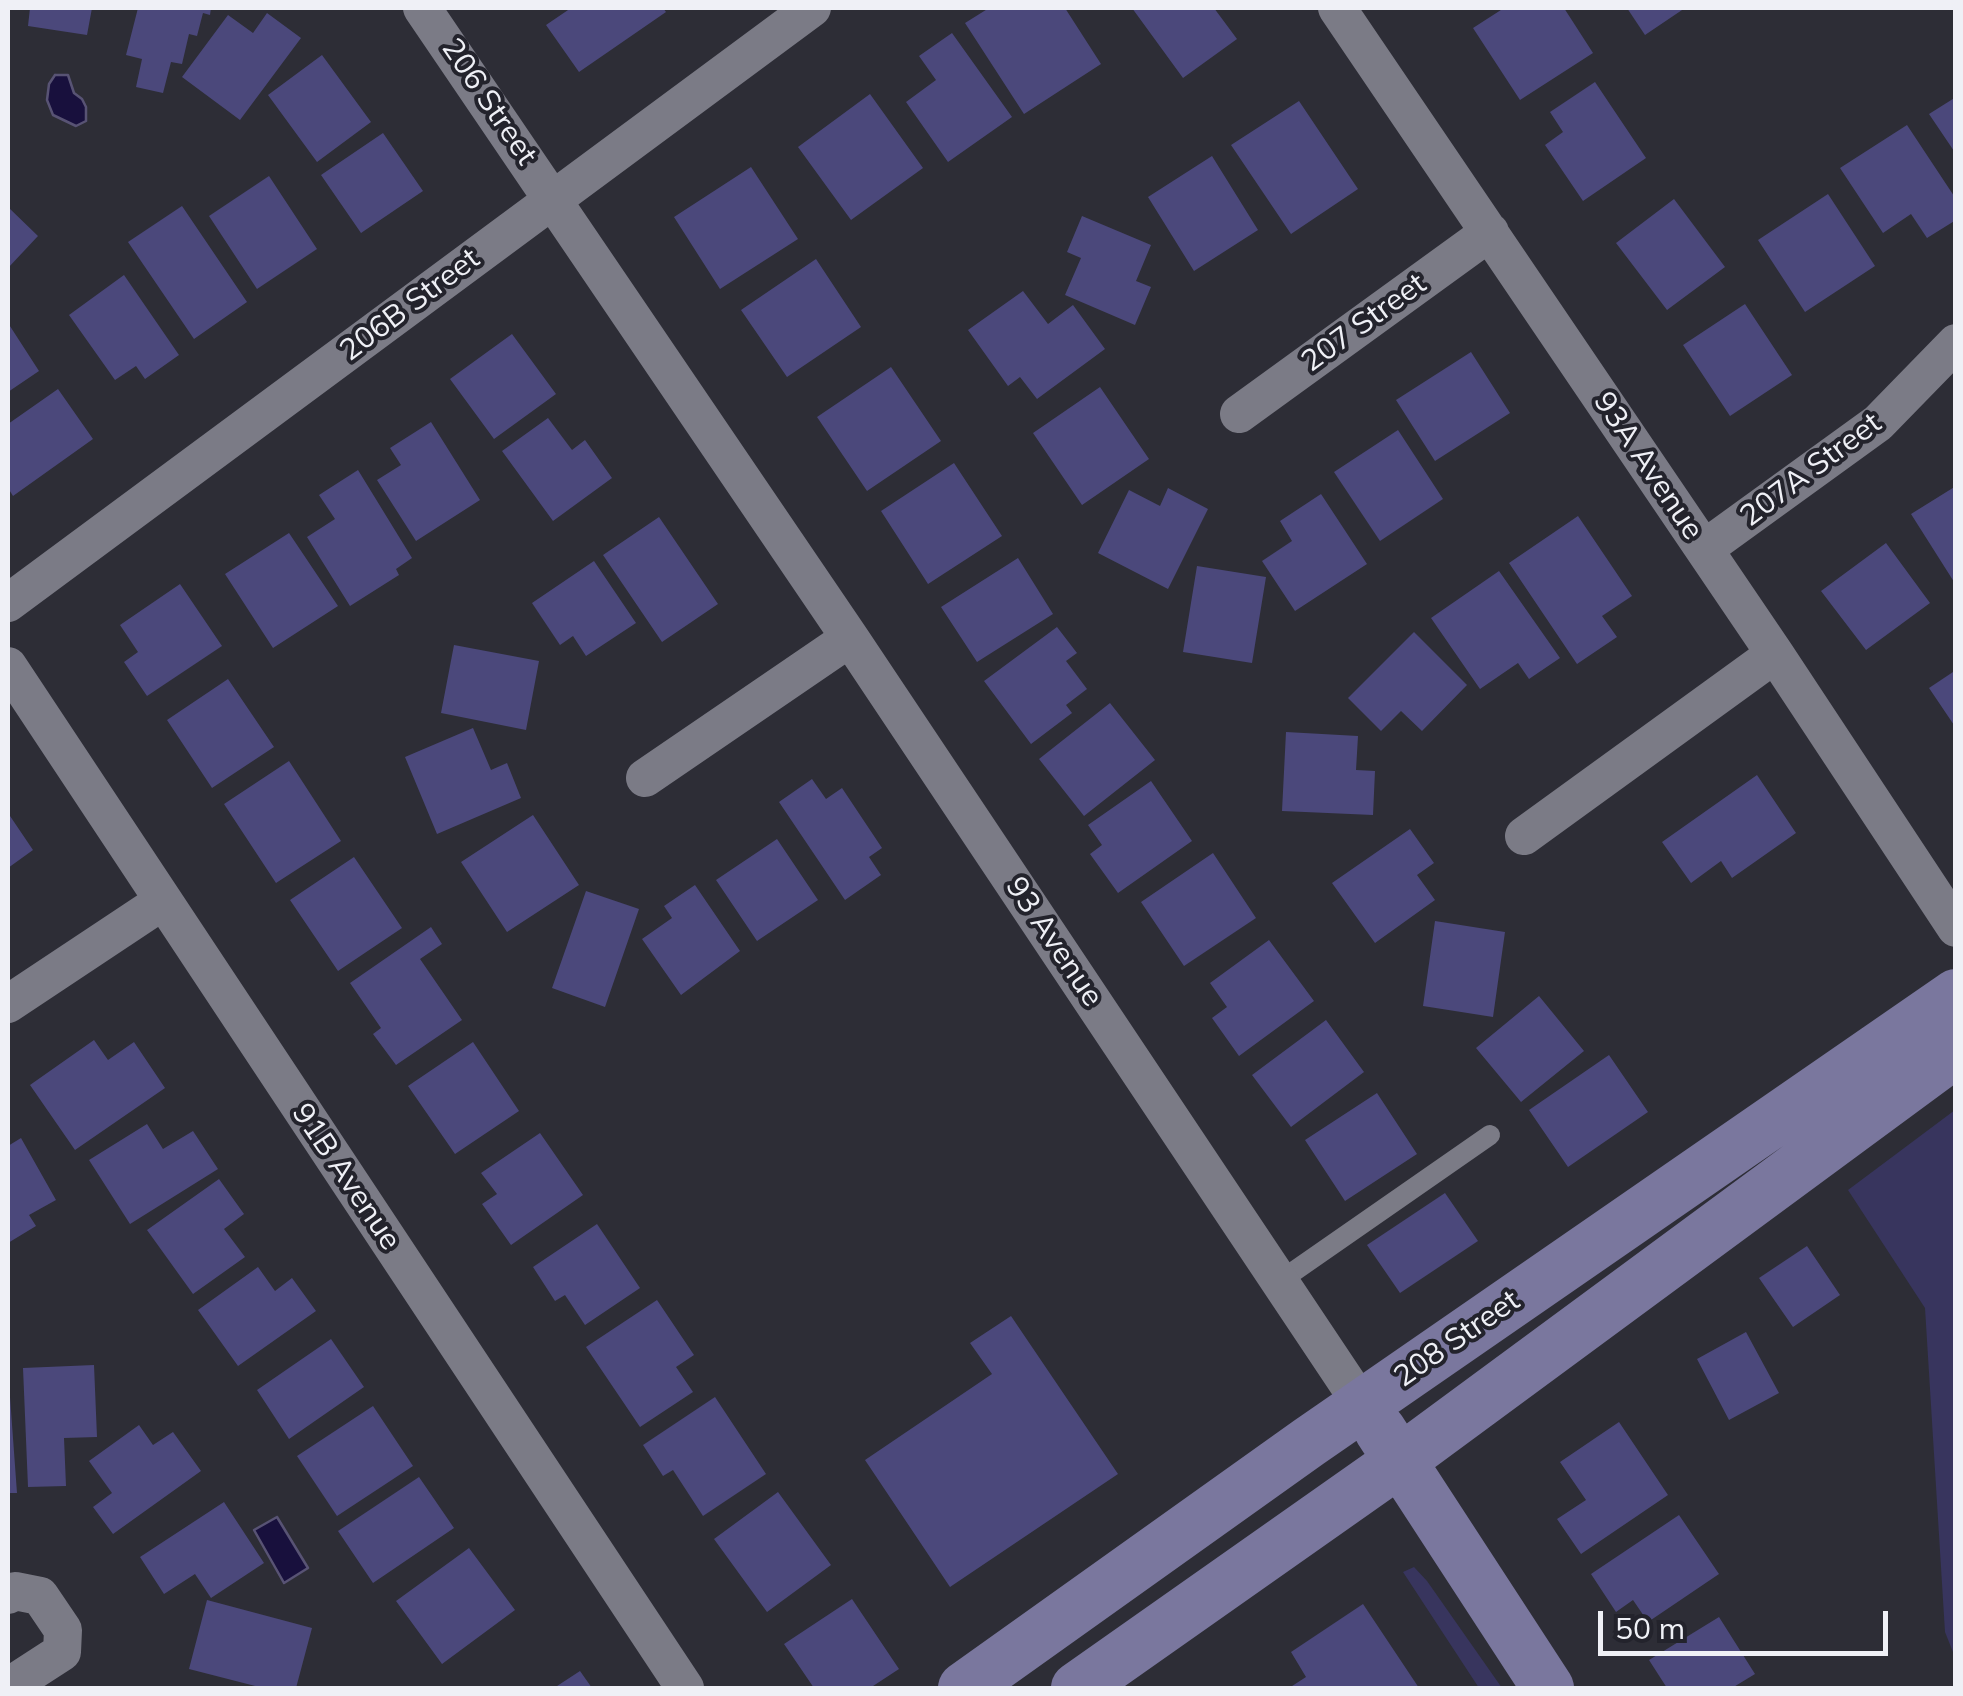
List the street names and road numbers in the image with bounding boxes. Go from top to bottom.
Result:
street label: 206 Street [434,32,544,172]
street label: 206B Street [333,241,487,369]
street label: 207 Street [1295,266,1433,380]
street label: 93A Avenue [1585,385,1711,547]
street label: 207A Street [1734,405,1888,535]
street label: 93 Avenue [998,870,1110,1014]
street label: 91B Avenue [284,1097,408,1257]
street label: 208 Street [1387,1283,1527,1395]

